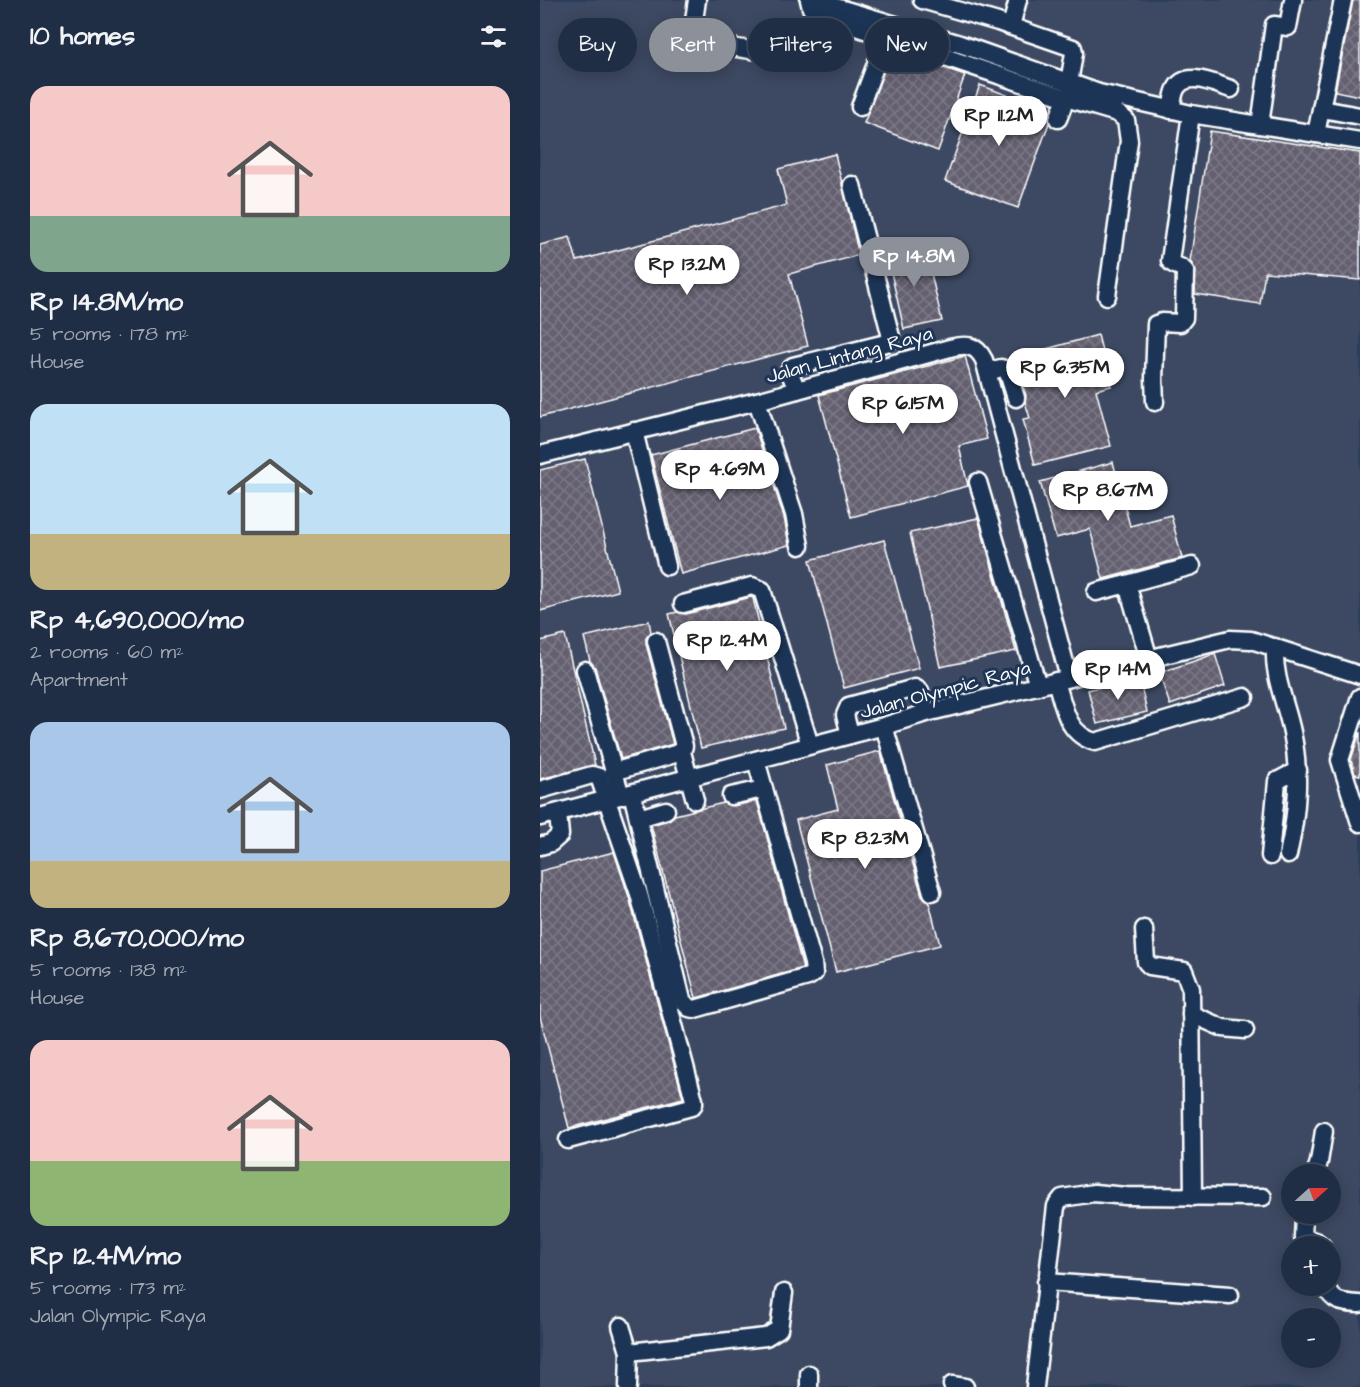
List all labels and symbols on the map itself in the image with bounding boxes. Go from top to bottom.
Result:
pin: Rp 11.2M [937,96,1061,147]
pin: Rp 14.8M [852,237,976,288]
pin: Rp 13.2M [625,245,749,296]
street label: Jalan Lintang Raya [763,319,936,392]
pin: Rp 6.35M [1003,348,1127,399]
pin: Rp 6.15M [841,384,965,435]
pin: Rp 4.69M [658,450,782,501]
pin: Rp 8.67M [1046,471,1170,522]
pin: Rp 12.4M [665,621,789,672]
pin: Rp 14M [1069,650,1167,701]
street label: Jalan Olympic Raya [857,654,1034,727]
pin: Rp 8.23M [803,819,927,870]
north arrow [1281,1164,1341,1224]

